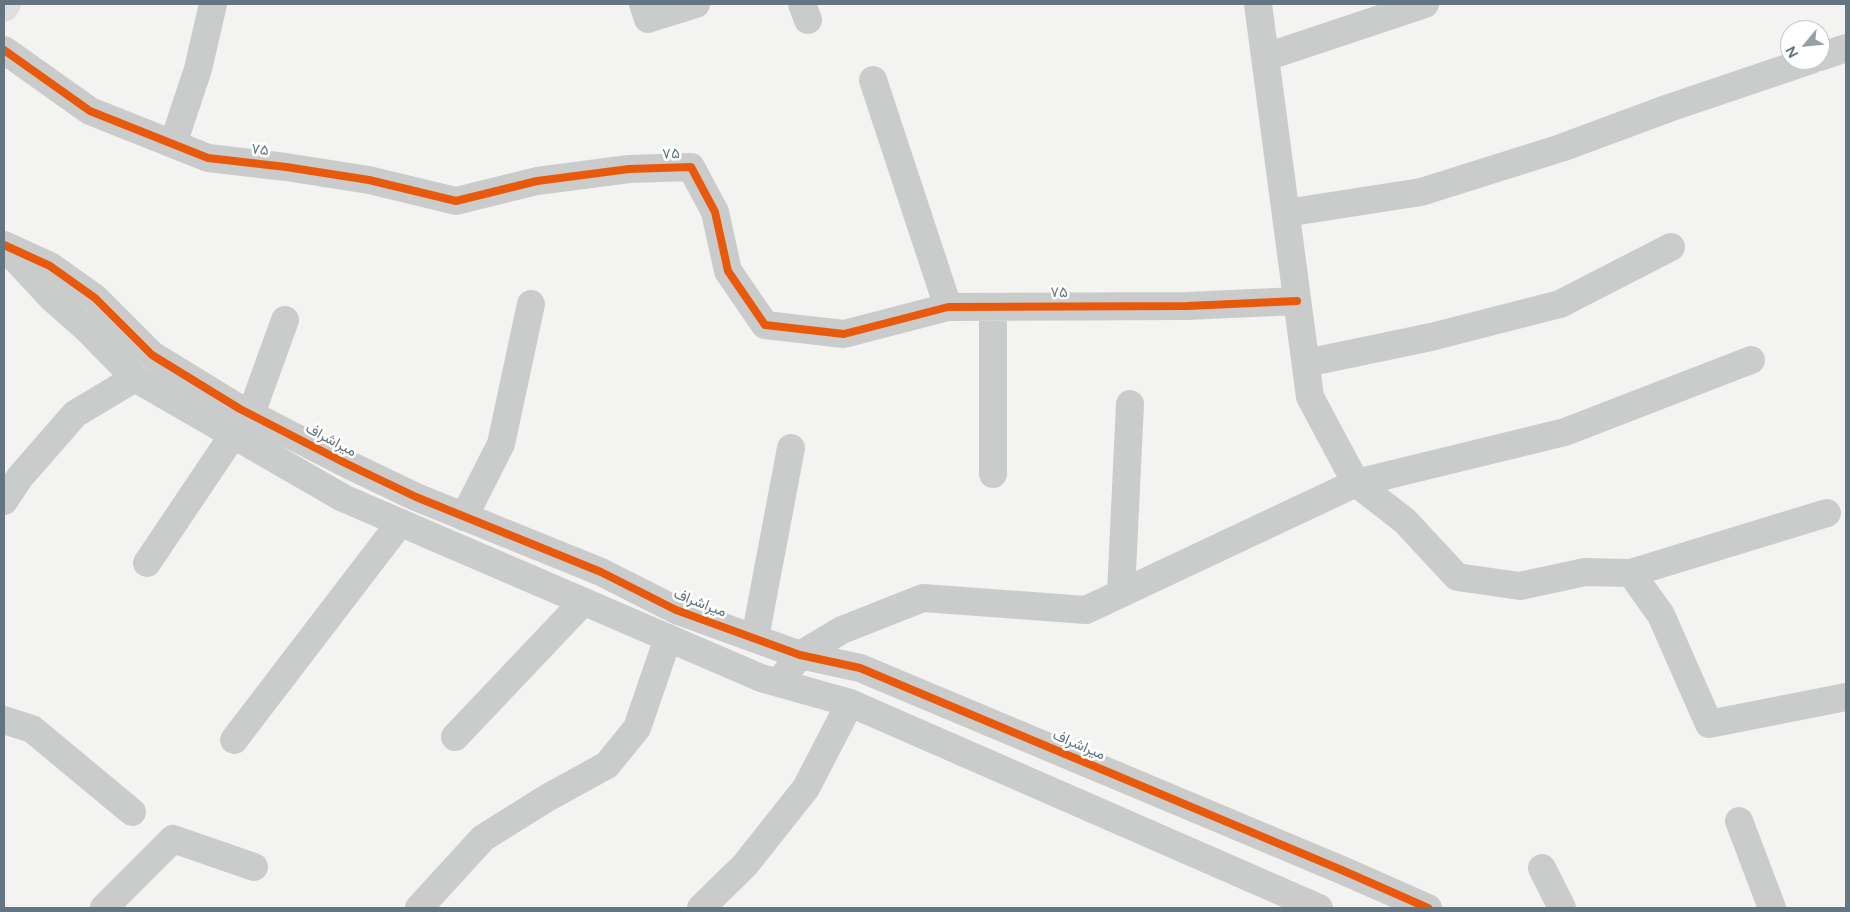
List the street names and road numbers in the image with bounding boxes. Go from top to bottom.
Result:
street label: ۷۵ [250,140,270,160]
street label: ۷۵ [662,145,680,163]
street label: ۷۵ [1050,284,1068,302]
street label: میراشراف [302,419,360,461]
street label: میراشراف [671,585,729,621]
street label: میراشراف [1050,726,1108,764]

